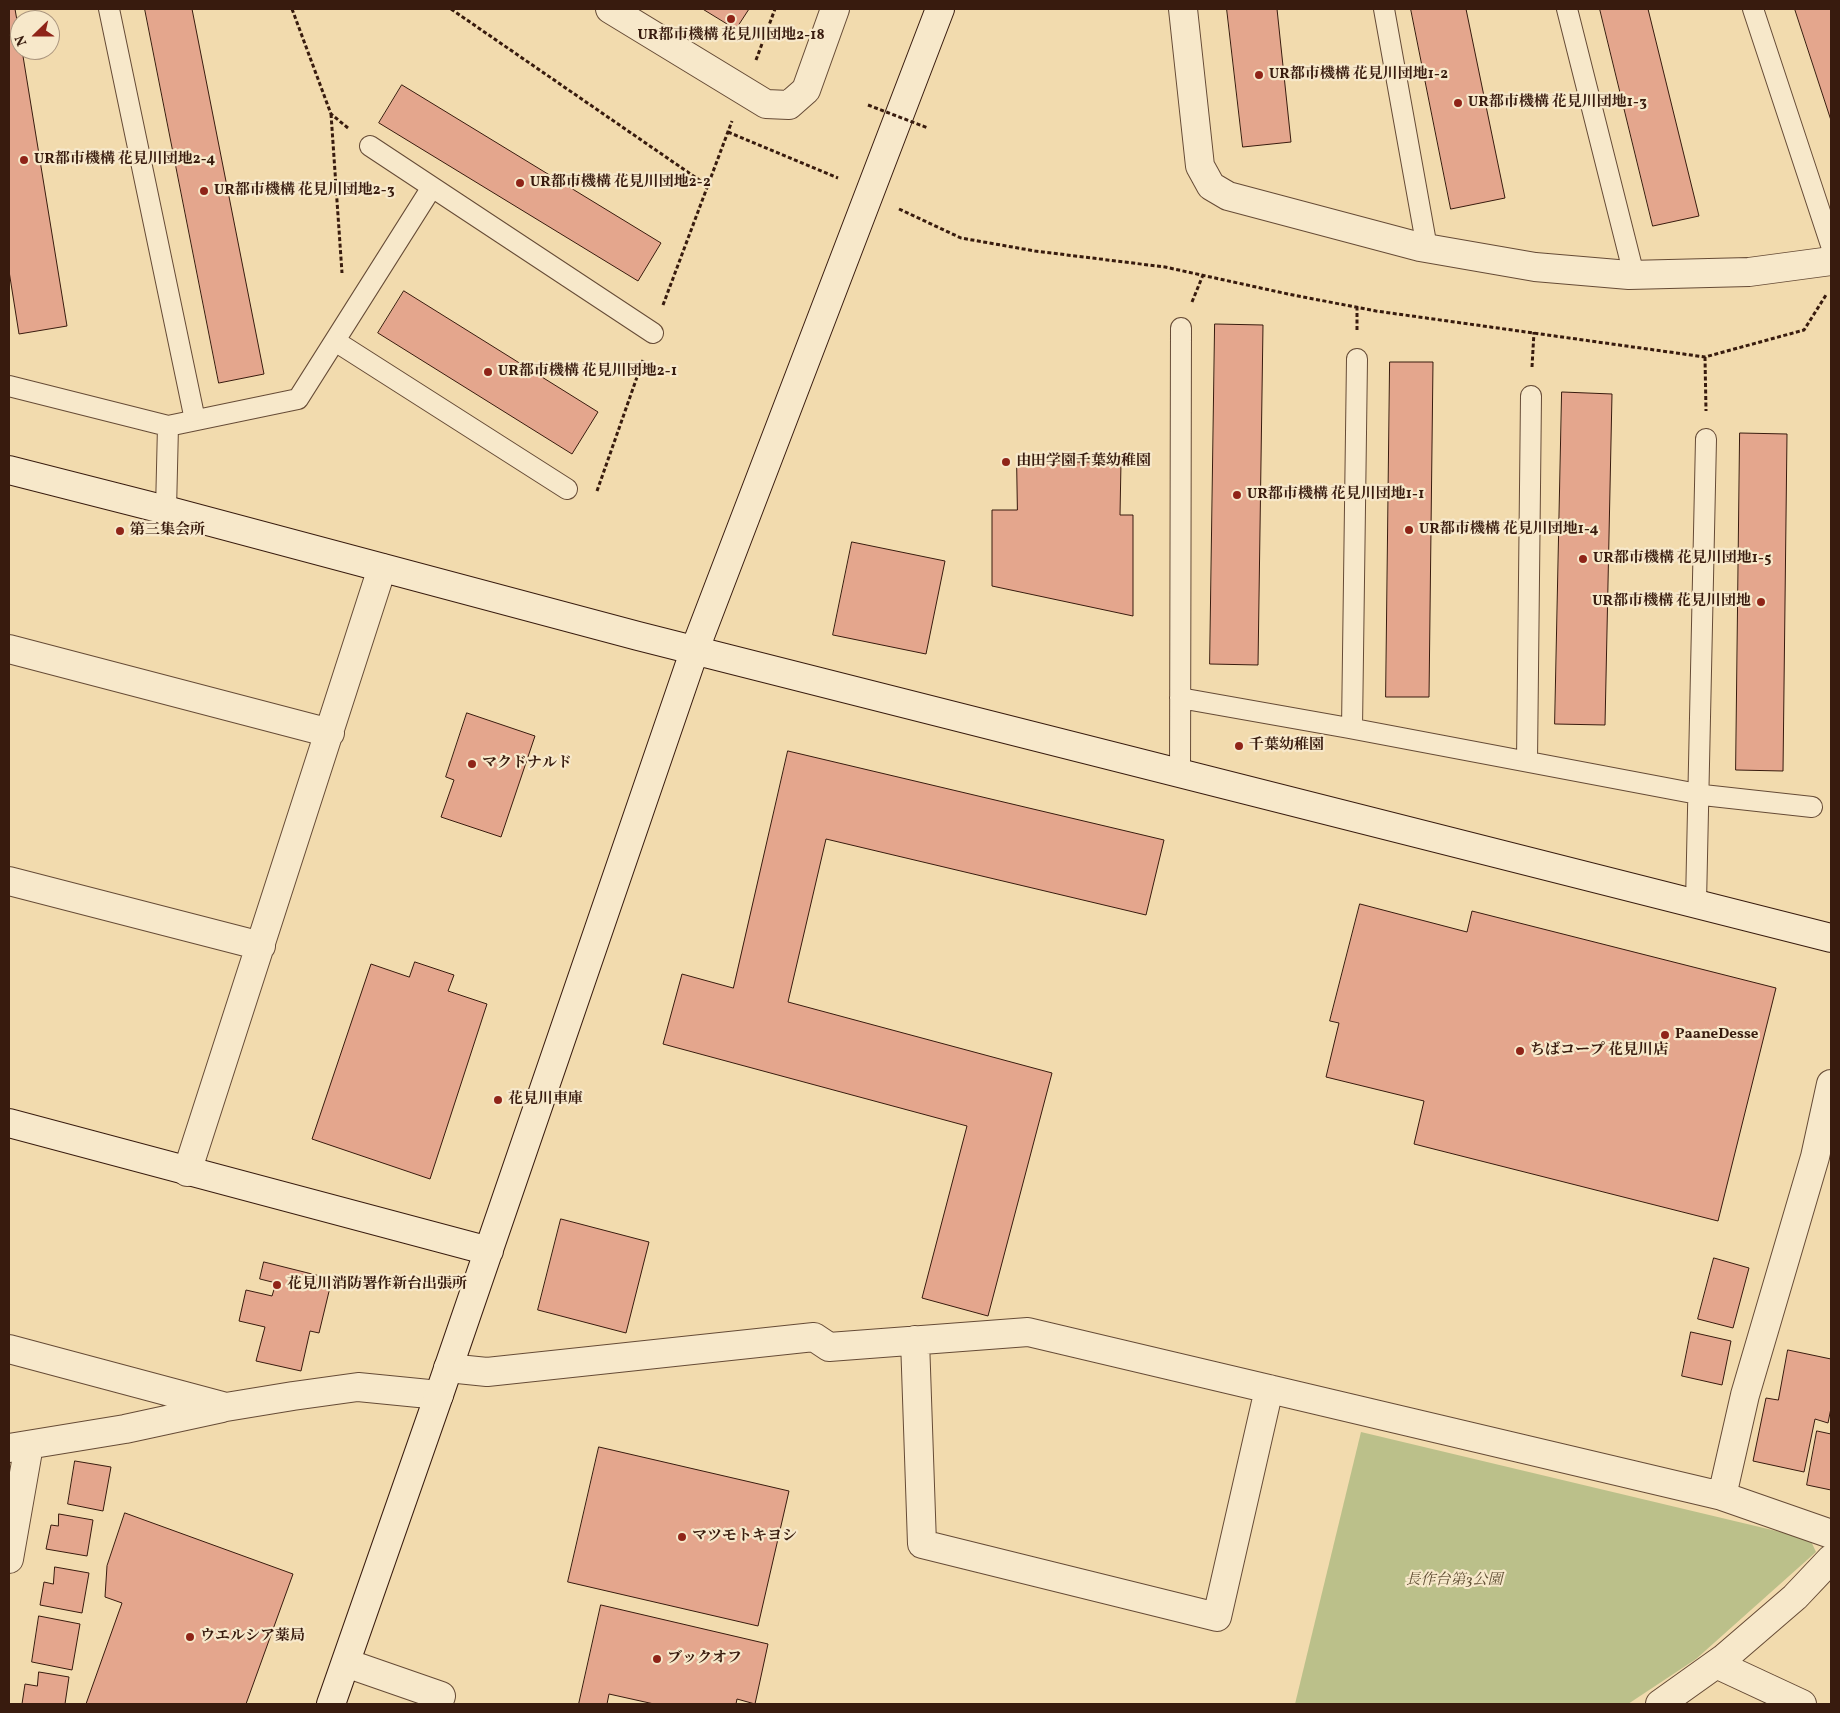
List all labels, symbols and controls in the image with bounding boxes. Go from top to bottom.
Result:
north arrow [10,10,60,60]
marker: UR都市機構 花見川団地2-18 [725,13,737,25]
place label: UR都市機構 花見川団地2-18 [637,27,825,45]
text: N [11,32,32,49]
place label: UR都市機構 花見川団地1-2 [1269,66,1448,84]
marker: UR都市機構 花見川団地1-2 [1253,69,1265,81]
place label: UR都市機構 花見川団地1-3 [1468,94,1647,112]
marker: UR都市機構 花見川団地1-3 [1452,97,1464,109]
place label: UR都市機構 花見川団地2-4 [34,151,215,169]
marker: UR都市機構 花見川団地2-4 [18,154,30,166]
place label: UR都市機構 花見川団地2-2 [530,174,711,192]
marker: UR都市機構 花見川団地2-2 [514,177,526,189]
place label: UR都市機構 花見川団地2-3 [214,182,395,200]
marker: UR都市機構 花見川団地2-3 [198,185,210,197]
place label: UR都市機構 花見川団地2-1 [498,363,677,381]
marker: UR都市機構 花見川団地2-1 [482,366,494,378]
place label: 由田学園千葉幼稚園 [1016,453,1151,471]
marker: 由田学園千葉幼稚園 [1000,456,1012,468]
place label: UR都市機構 花見川団地1-1 [1247,486,1424,504]
marker: UR都市機構 花見川団地1-1 [1231,489,1243,501]
place label: UR都市機構 花見川団地1-4 [1419,521,1599,539]
place label: 第三集会所 [130,522,205,540]
marker: UR都市機構 花見川団地1-4 [1403,524,1415,536]
marker: 第三集会所 [114,525,126,537]
place label: UR都市機構 花見川団地1-5 [1593,550,1771,568]
marker: UR都市機構 花見川団地1-5 [1577,553,1589,565]
place label: UR都市機構 花見川団地 [1592,593,1751,611]
marker: UR都市機構 花見川団地 [1755,596,1767,608]
place label: 千葉幼稚園 [1249,737,1324,755]
marker: 千葉幼稚園 [1233,740,1245,752]
place label: マクドナルド [482,755,572,773]
marker: マクドナルド [466,758,478,770]
place label: PaaneDesse [1675,1026,1758,1044]
marker: PaaneDesse [1659,1029,1671,1041]
place label: ちばコープ 花見川店 [1530,1042,1668,1060]
marker: ちばコープ 花見川店 [1514,1045,1526,1057]
place label: 花見川車庫 [508,1091,583,1109]
marker: 花見川車庫 [492,1094,504,1106]
place label: 花見川消防署作新台出張所 [287,1276,467,1294]
marker: 花見川消防署作新台出張所 [271,1279,283,1291]
place label: マツモトキヨシ [692,1528,797,1546]
marker: マツモトキヨシ [676,1531,688,1543]
park label: 長作台第3公園 [1405,1572,1503,1590]
place label: ウエルシア薬局 [200,1628,305,1646]
marker: ウエルシア薬局 [184,1631,196,1643]
place label: ブックオフ [667,1650,742,1668]
marker: ブックオフ [651,1653,663,1665]

